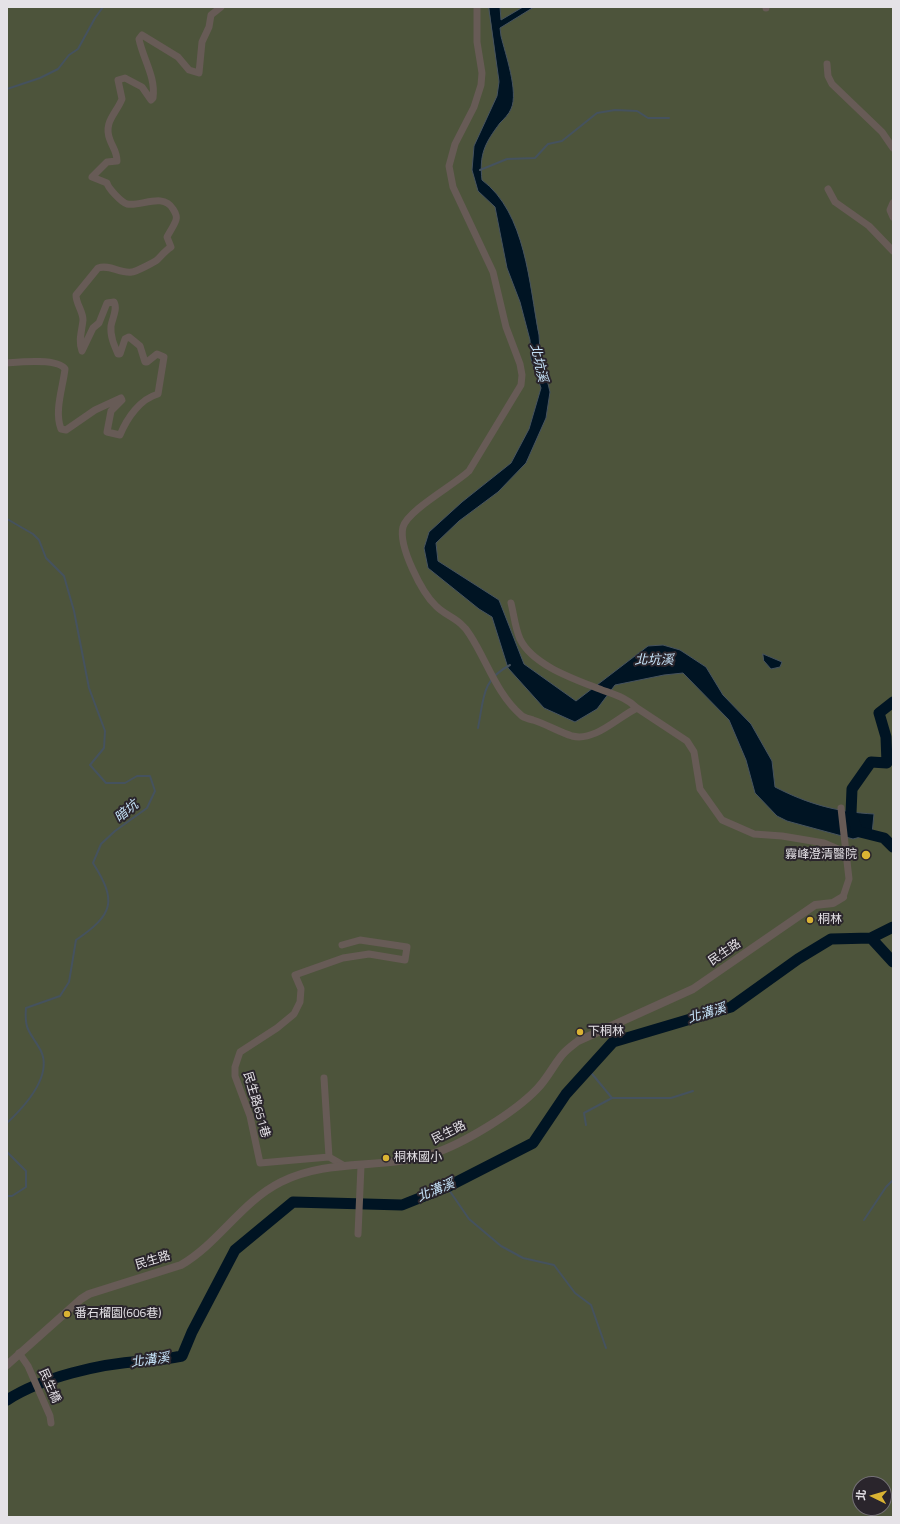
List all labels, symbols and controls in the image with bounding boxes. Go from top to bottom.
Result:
water label: 北坑溪 [526,342,550,384]
water label: 北坑溪 [635,653,673,669]
water label: 暗坑 [112,798,142,826]
place label: 霧峰澄清醫院 [785,848,857,862]
marker: 霧峰澄清醫院 [860,849,872,861]
place label: 桐林 [818,913,842,927]
marker: 桐林 [805,915,815,925]
street label: 民生路 [706,937,744,969]
water label: 北溝溪 [686,1001,728,1027]
place label: 下桐林 [588,1025,624,1039]
marker: 下桐林 [575,1027,585,1037]
street label: 民生路651巷 [240,1070,272,1140]
street label: 民生路 [430,1119,468,1147]
place label: 桐林國小 [394,1151,442,1165]
marker: 桐林國小 [381,1153,391,1163]
water label: 北溝溪 [415,1176,457,1206]
street label: 民生路 [134,1249,172,1273]
place label: 番石榴園(606巷) [75,1307,161,1321]
marker: 番石榴園(606巷) [62,1309,72,1319]
water label: 北溝溪 [130,1351,170,1371]
street label: 民生橋 [35,1367,63,1405]
north arrow [852,1476,892,1516]
text: 北 [853,1489,869,1501]

